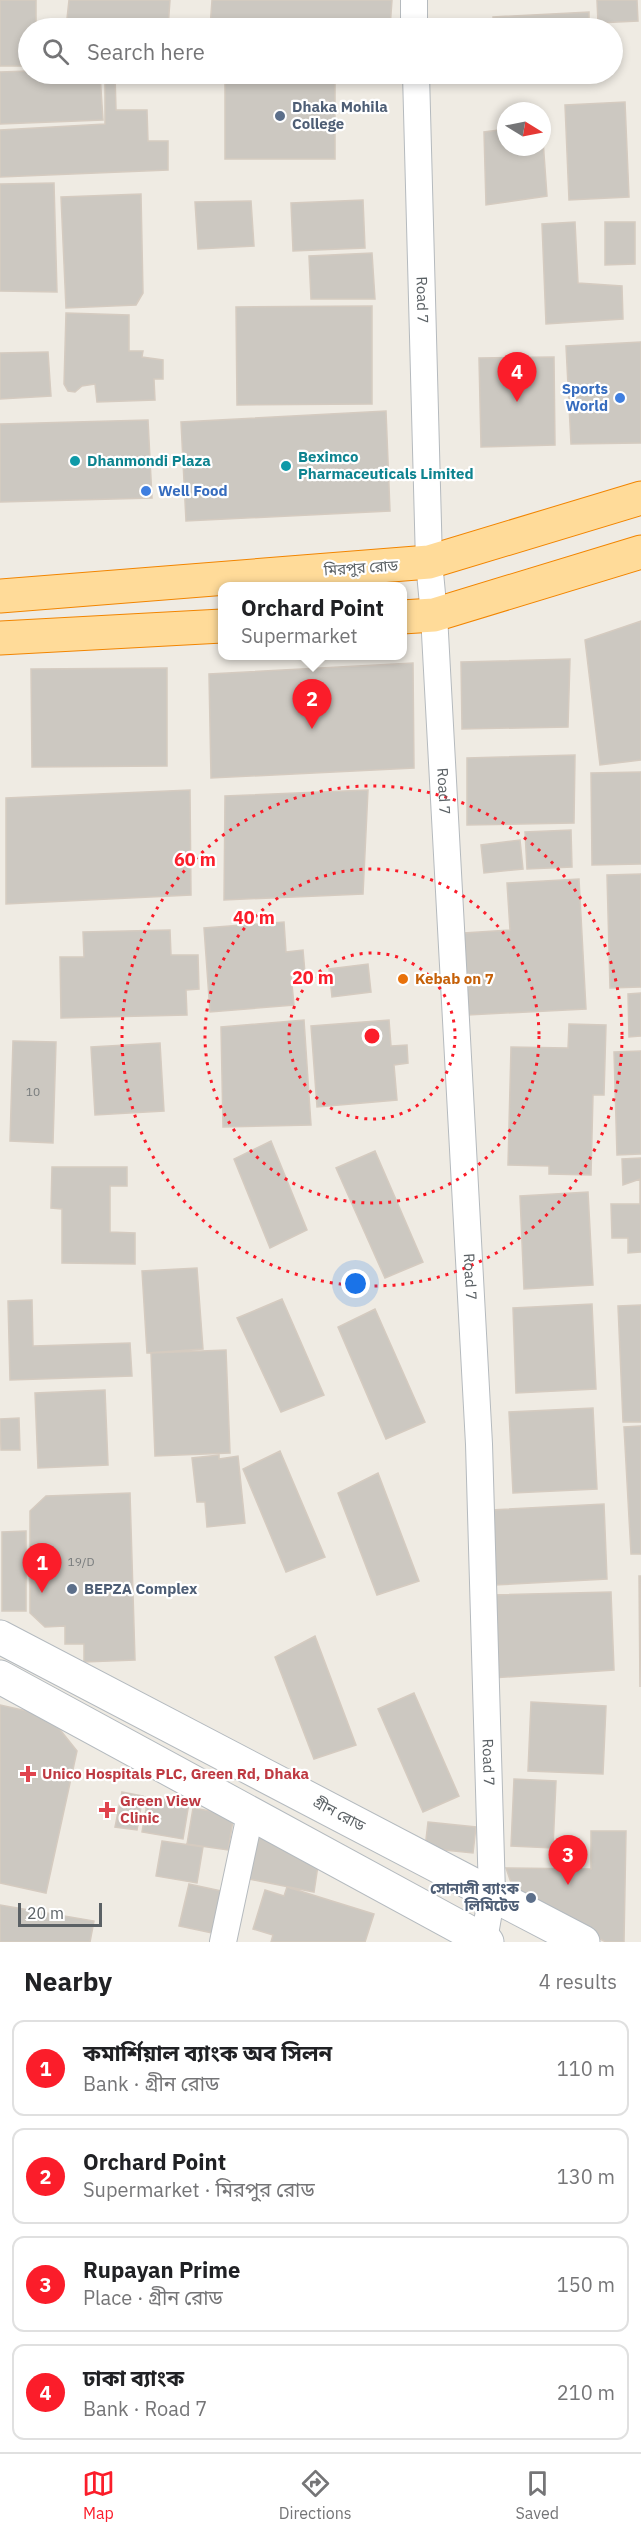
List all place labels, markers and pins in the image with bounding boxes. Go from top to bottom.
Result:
place label: Dhaka Mohila College [292,97,388,133]
marker: Dhaka Mohila College [273,109,287,123]
pin: 4 [498,352,536,402]
place label: Sports World [562,379,608,415]
marker: Sports World [613,391,627,405]
place label: Beximco Pharmaceuticals Limited [298,447,474,483]
place label: Dhanmondi Plaza [87,451,211,470]
marker: Dhanmondi Plaza [68,454,82,468]
marker: Beximco Pharmaceuticals Limited [279,459,293,473]
place label: Well Food [158,481,228,500]
marker: Well Food [139,484,153,498]
pin: 2 [292,680,332,729]
place label: Kebab on 7 [415,969,494,988]
marker: Kebab on 7 [396,972,410,986]
centre of rings [362,1026,382,1046]
pin: 1 [22,1544,62,1593]
place label: BEPZA Complex [84,1579,198,1598]
marker: BEPZA Complex [65,1582,79,1596]
place label: Unico Hospitals PLC, Green Rd, Dhaka [42,1764,310,1783]
marker: Unico Hospitals PLC, Green Rd, Dhaka [19,1765,37,1783]
place label: Green View Clinic [120,1791,202,1827]
marker: Green View Clinic [98,1801,116,1819]
pin: 3 [548,1836,588,1885]
place label: সোনালী ব্যাংক লিমিটেড [430,1879,520,1915]
marker: সোনালী ব্যাংক লিমিটেড [524,1891,538,1905]

